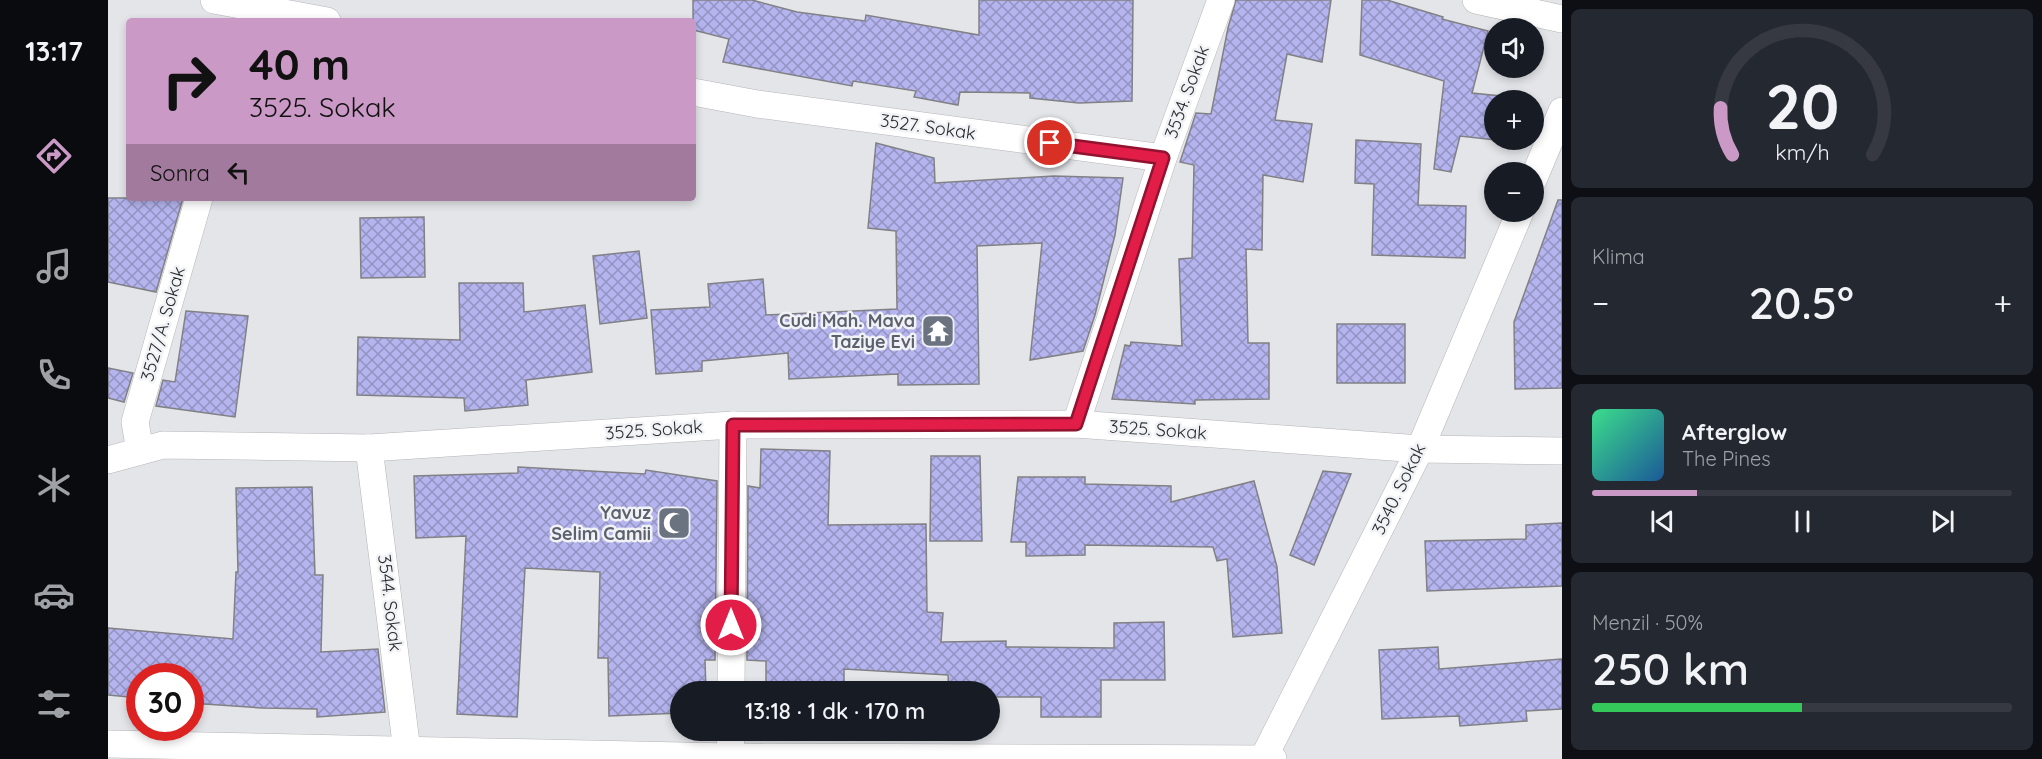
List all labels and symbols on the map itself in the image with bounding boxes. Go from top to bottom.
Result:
street label: 3534. Sokak [1159,42,1214,142]
street label: 3527. Sokak [879,108,977,145]
pin [1024,117,1075,168]
street label: 3527/A. Sokak [135,264,190,384]
place label: Cudi Mah. Mava Taziye Evi [779,309,915,353]
temple icon: Cudi Mah. Mava Taziye Evi [920,313,956,349]
street label: 3525. Sokak [604,415,704,444]
street label: 3525. Sokak [1108,415,1208,444]
street label: 3540. Sokak [1367,439,1431,538]
place label: Yavuz Selim Camii [551,501,651,545]
mosque icon: Yavuz Selim Camii [656,505,692,541]
street label: 3544. Sokak [373,553,408,653]
position arrow [699,593,763,657]
speed limit sign: 30 [126,663,204,741]

